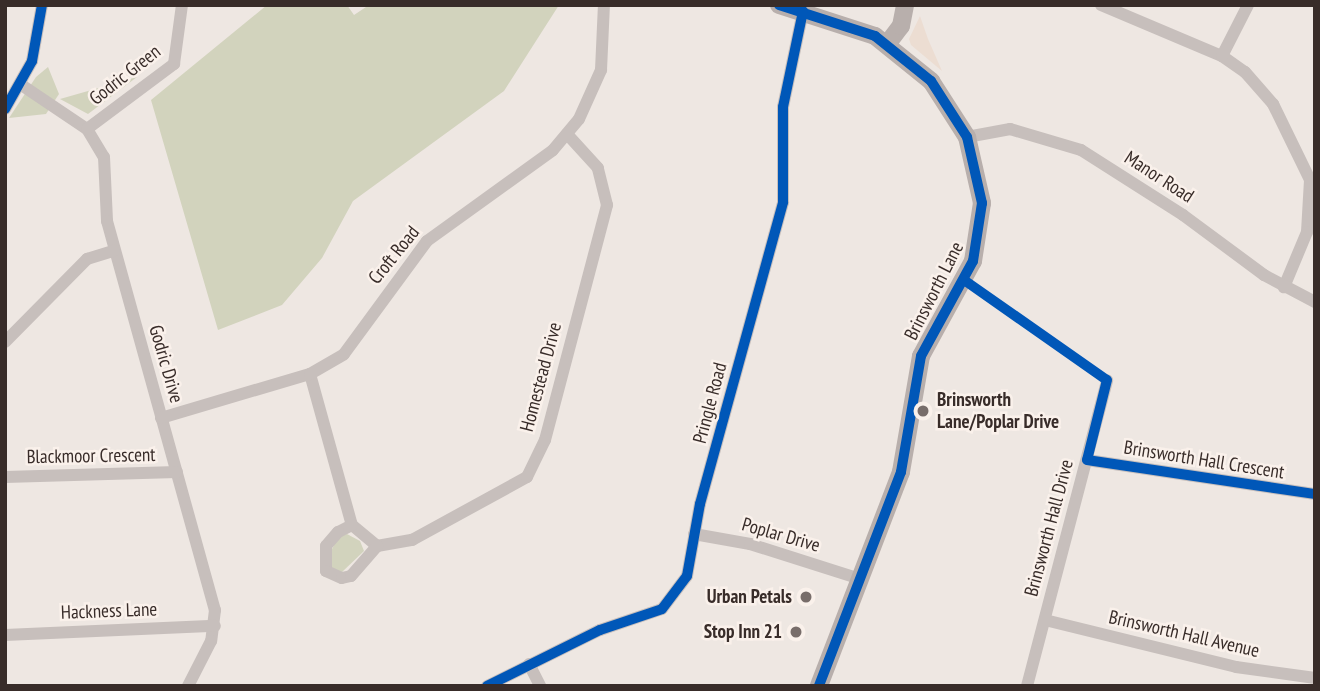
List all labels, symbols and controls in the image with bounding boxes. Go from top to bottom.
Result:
street label: Godric Green [85,40,165,110]
street label: Manor Road [1120,146,1198,208]
street label: Croft Road [364,221,424,289]
street label: Brinsworth Lane [900,238,968,344]
street label: Homestead Drive [515,320,567,434]
street label: Godric Drive [144,322,188,406]
street label: Pringle Road [688,360,732,446]
place label: Brinsworth Lane/Poplar Drive [937,389,1059,433]
marker: Brinsworth Lane/Poplar Drive [915,403,931,419]
street label: Brinsworth Hall Crescent [1122,436,1286,484]
street label: Blackmoor Crescent [26,443,156,469]
street label: Brinsworth Hall Drive [1020,457,1078,599]
street label: Poplar Drive [739,513,823,557]
place label: Urban Petals [707,586,792,608]
marker: Urban Petals [798,589,814,605]
street label: Hackness Lane [60,598,158,624]
street label: Brinsworth Hall Avenue [1106,606,1262,662]
place label: Stop Inn 21 [704,621,782,643]
marker: Stop Inn 21 [788,624,804,640]

